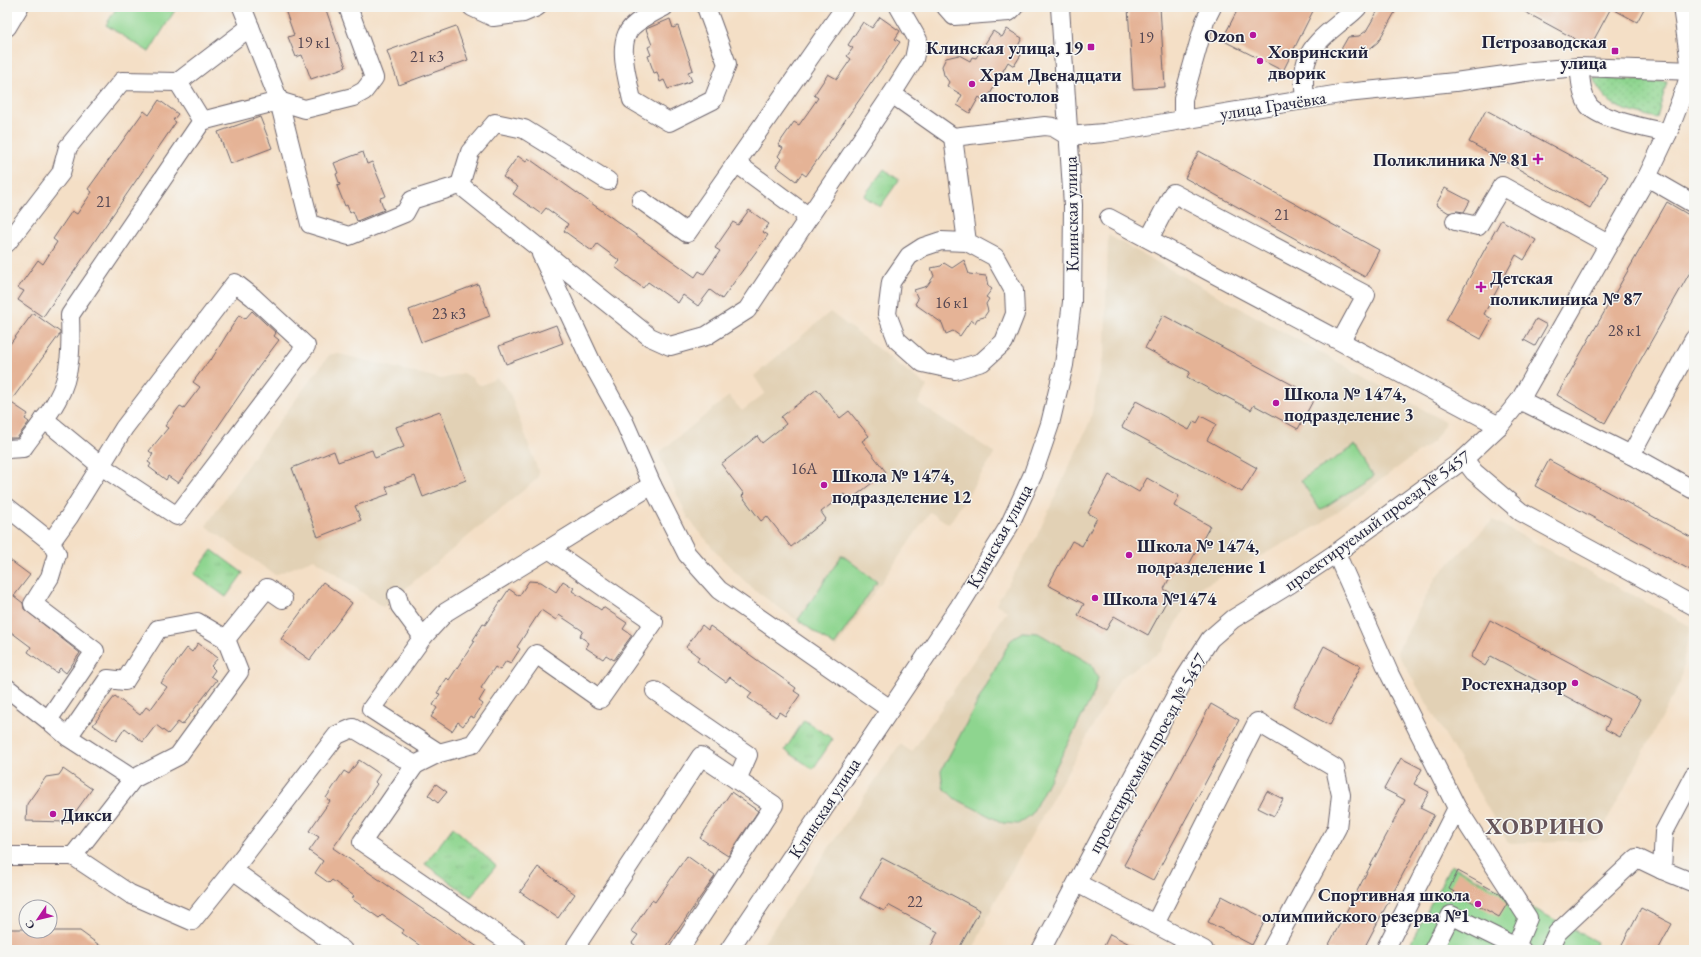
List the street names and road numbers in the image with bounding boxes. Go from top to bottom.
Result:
street label: улица Грачёвка [1218,85,1329,125]
street label: Клинская улица [1058,155,1084,272]
street label: проектируемый проезд № 5457 [1279,444,1475,595]
street label: Клинская улица [961,479,1037,592]
street label: проектируемый проезд № 5457 [1082,649,1212,857]
street label: Клинская улица [783,753,866,863]

